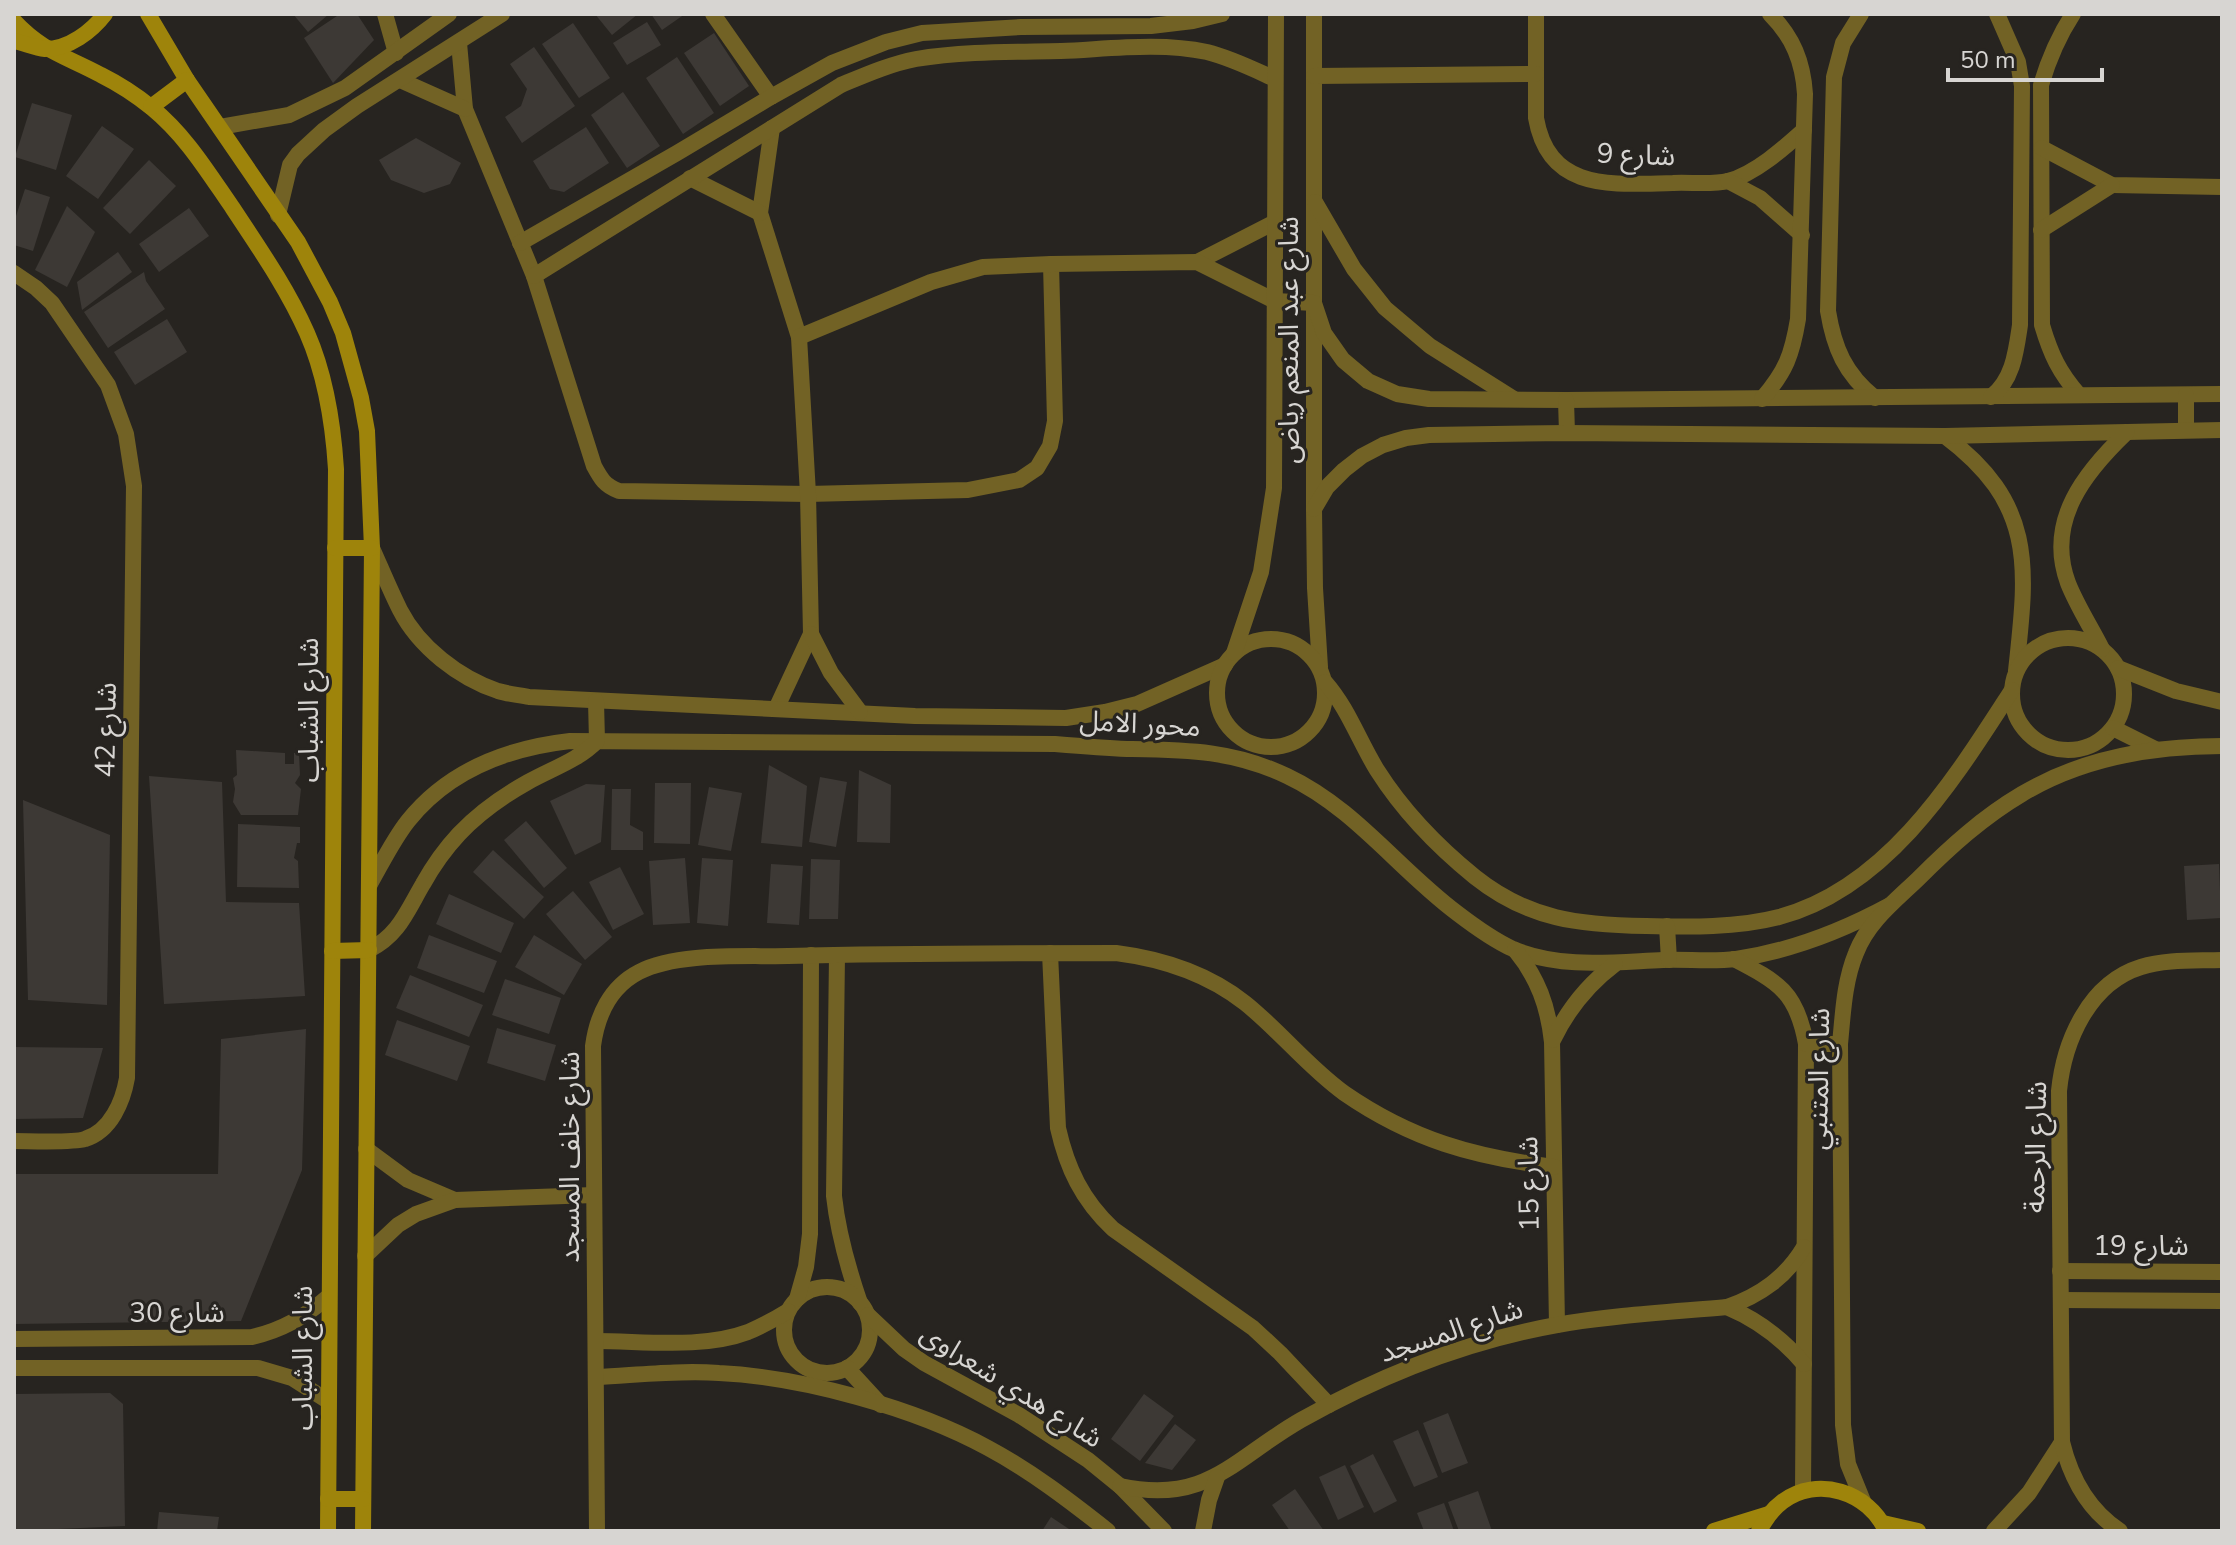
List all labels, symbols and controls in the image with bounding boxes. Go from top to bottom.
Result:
scale bar [1948,32,2102,82]
text: 50 m [1960,44,2016,76]
street label: شارع 9 [1596,135,1676,176]
street label: شارع عبد المنعم رياض [1270,216,1310,464]
street label: شارع الشباب [290,637,329,783]
street label: شارع 42 [86,682,127,778]
street label: محور الامل [1078,702,1202,746]
street label: شارع المتنبي [1799,1008,1841,1150]
street label: شارع خلف المسجد [551,1051,590,1263]
street label: شارع الرحمة [2016,1081,2057,1213]
street label: شارع 15 [1509,1136,1550,1232]
street label: شارع 19 [2093,1227,2189,1266]
street label: شارع الشباب [284,1285,323,1431]
street label: شارع المسجد [1375,1290,1528,1373]
street label: شارع 30 [129,1294,225,1333]
street label: شارع هدي شعراوى [912,1314,1110,1459]

